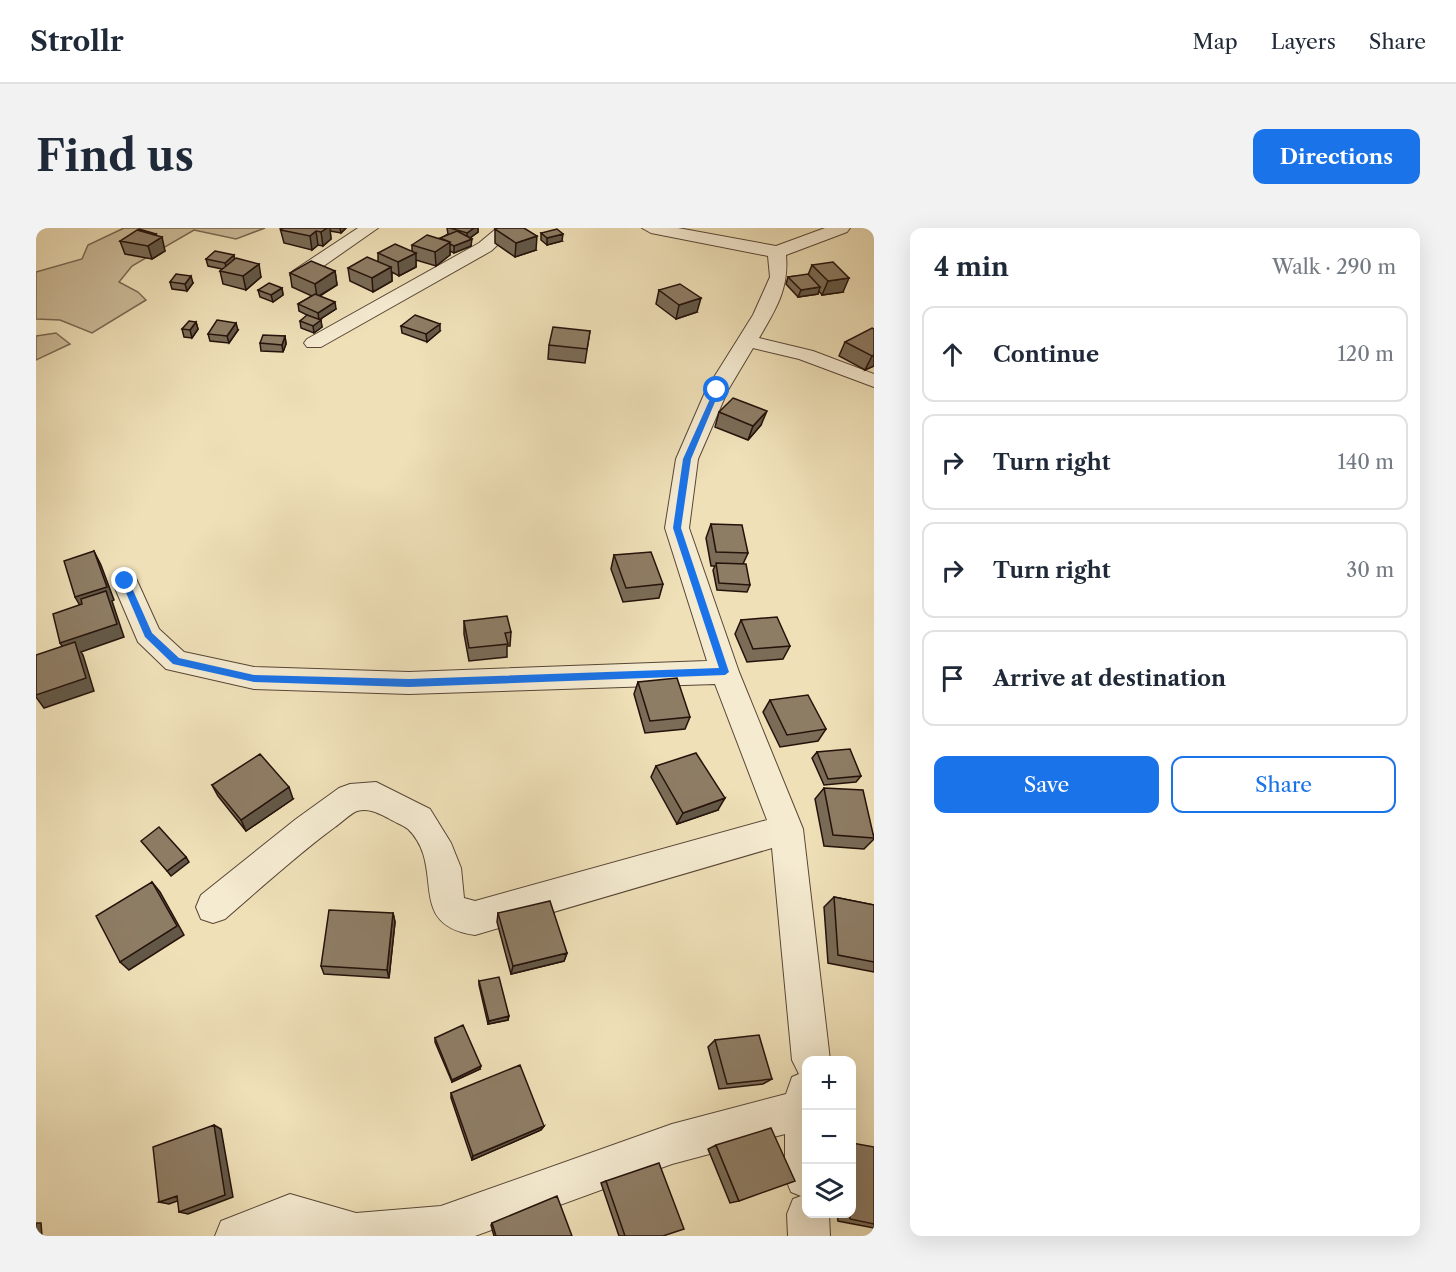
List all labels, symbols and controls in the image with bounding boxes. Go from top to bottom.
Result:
text: Strollr [30,24,124,58]
text: Map [1193,29,1238,54]
text: Layers [1271,29,1336,54]
text: Share [1369,29,1426,54]
button: Directions [1253,129,1420,184]
text: Find us [36,130,194,182]
text: 4 min [934,251,1009,283]
text: Walk · 290 m [1272,255,1396,279]
icon: ahead [936,338,969,371]
text: Continue [993,341,1099,368]
text: 120 m [1337,342,1394,366]
route start [703,376,729,402]
icon: right [936,446,969,479]
text: Turn right [993,449,1111,476]
text: 140 m [1337,450,1394,474]
icon: right [936,554,969,587]
text: Turn right [993,557,1111,584]
text: 30 m [1346,558,1394,582]
route end [111,567,137,593]
icon: arrive [936,662,969,695]
text: Arrive at destination [993,665,1226,692]
button: Save [934,756,1159,813]
button: Share [1171,756,1396,813]
map controls [802,1056,856,1218]
button: + [802,1056,856,1110]
button: − [802,1110,856,1164]
button: layers [802,1164,856,1218]

